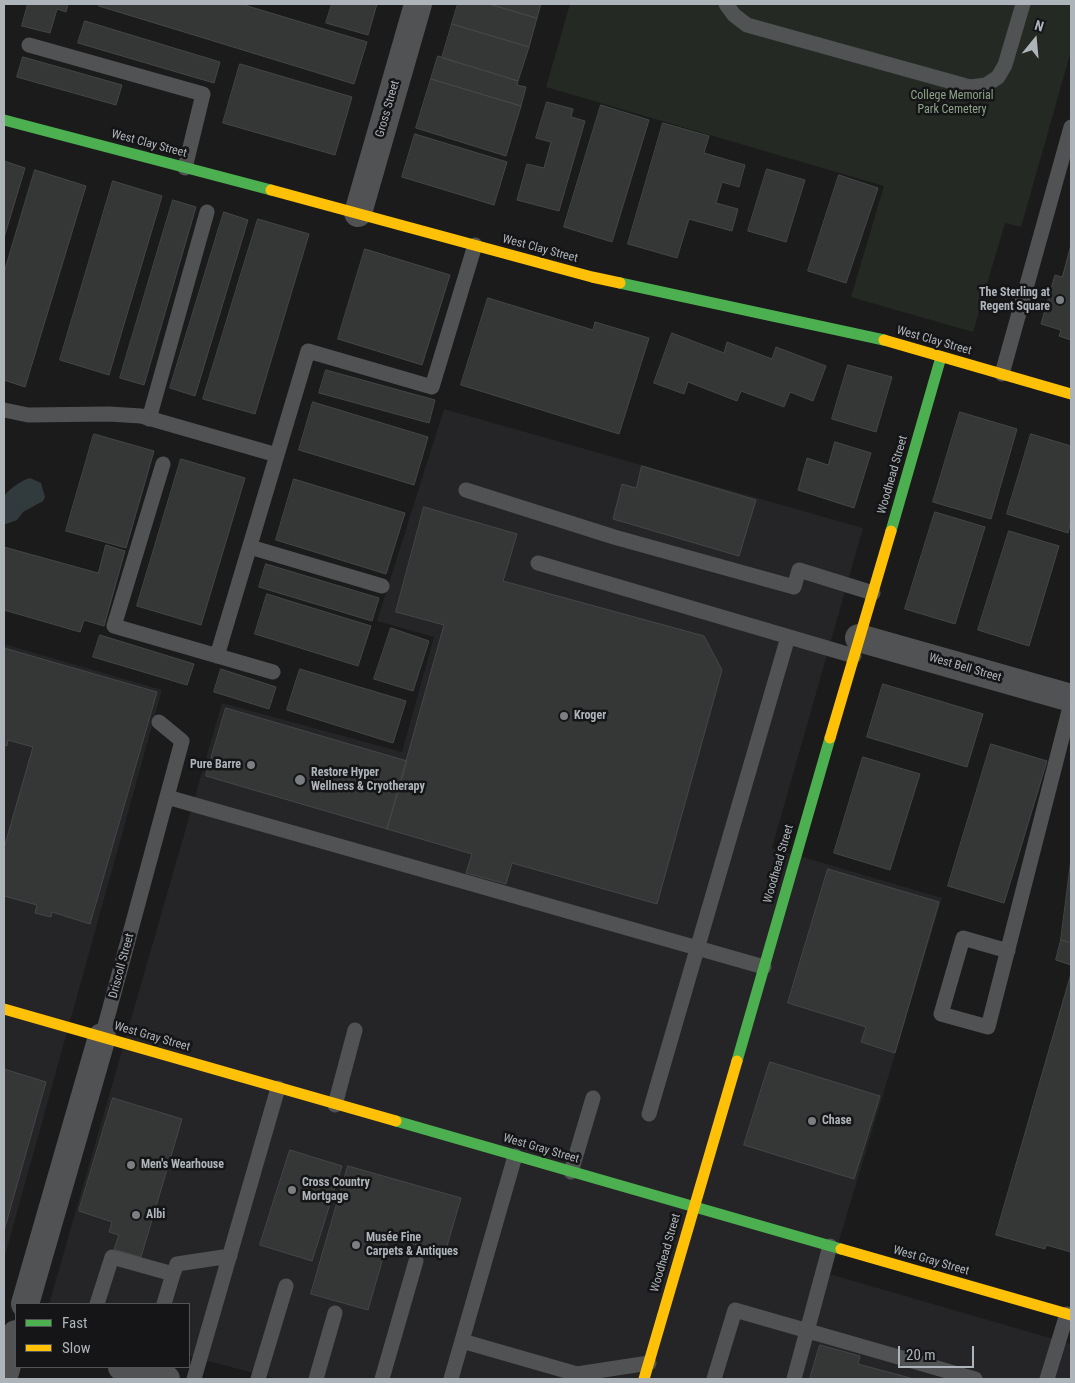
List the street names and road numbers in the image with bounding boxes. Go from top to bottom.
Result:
street label: Gross Street [373,79,403,139]
street label: West Clay Street [110,127,188,161]
street label: West Clay Street [501,232,579,266]
street label: West Clay Street [895,323,973,359]
street label: Woodhead Street [875,434,911,516]
street label: West Bell Street [927,651,1003,685]
street label: Woodhead Street [761,823,797,905]
street label: Driscoll Street [106,932,138,1000]
street label: West Gray Street [112,1019,192,1055]
street label: West Gray Street [501,1131,581,1167]
street label: Woodhead Street [648,1212,684,1294]
street label: West Gray Street [891,1243,971,1279]

